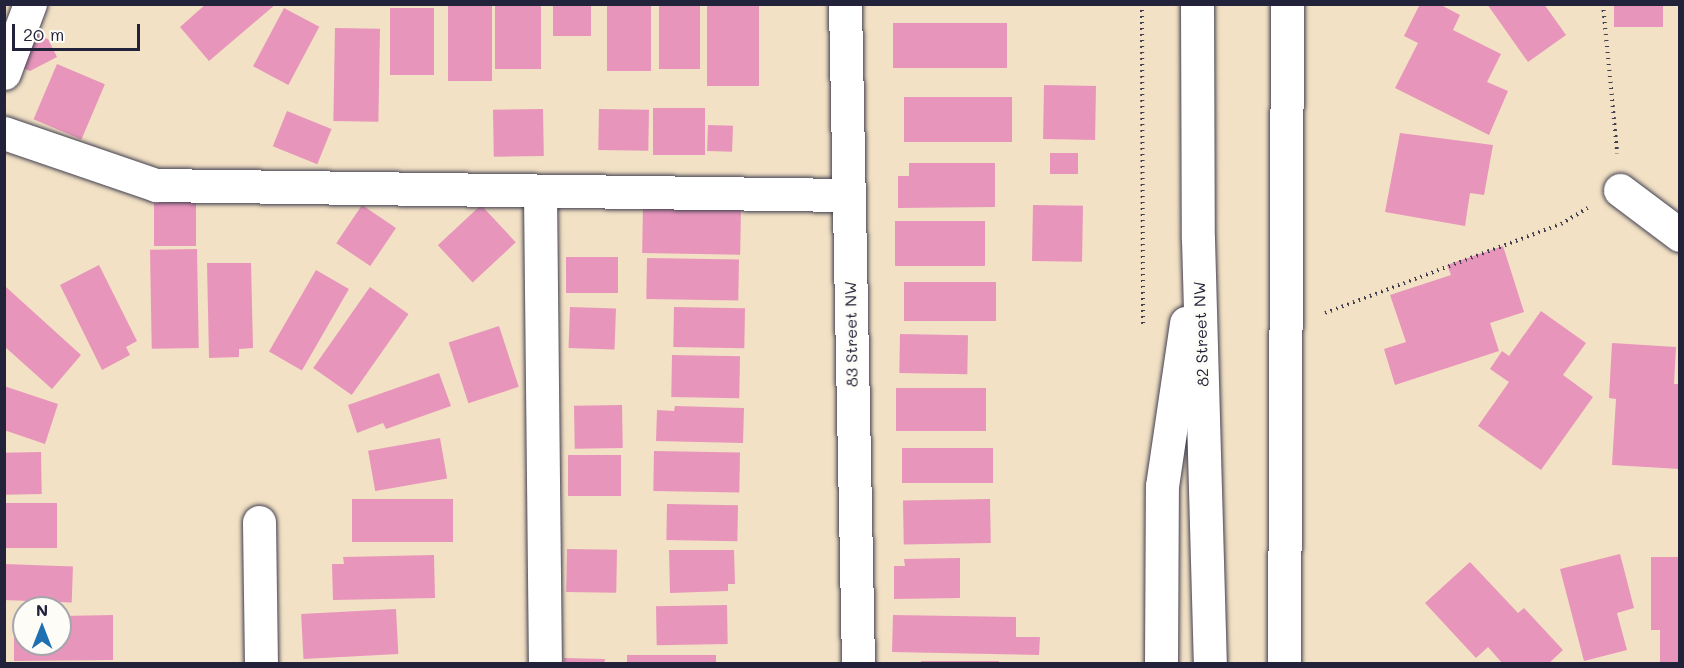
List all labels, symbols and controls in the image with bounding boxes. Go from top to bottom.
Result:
scale bar [15,12,142,50]
text: 20 m [23,22,64,46]
street label: 83 Street NW [840,281,862,387]
street label: 82 Street NW [1190,281,1212,387]
north arrow [12,596,72,656]
text: N [36,599,48,620]

